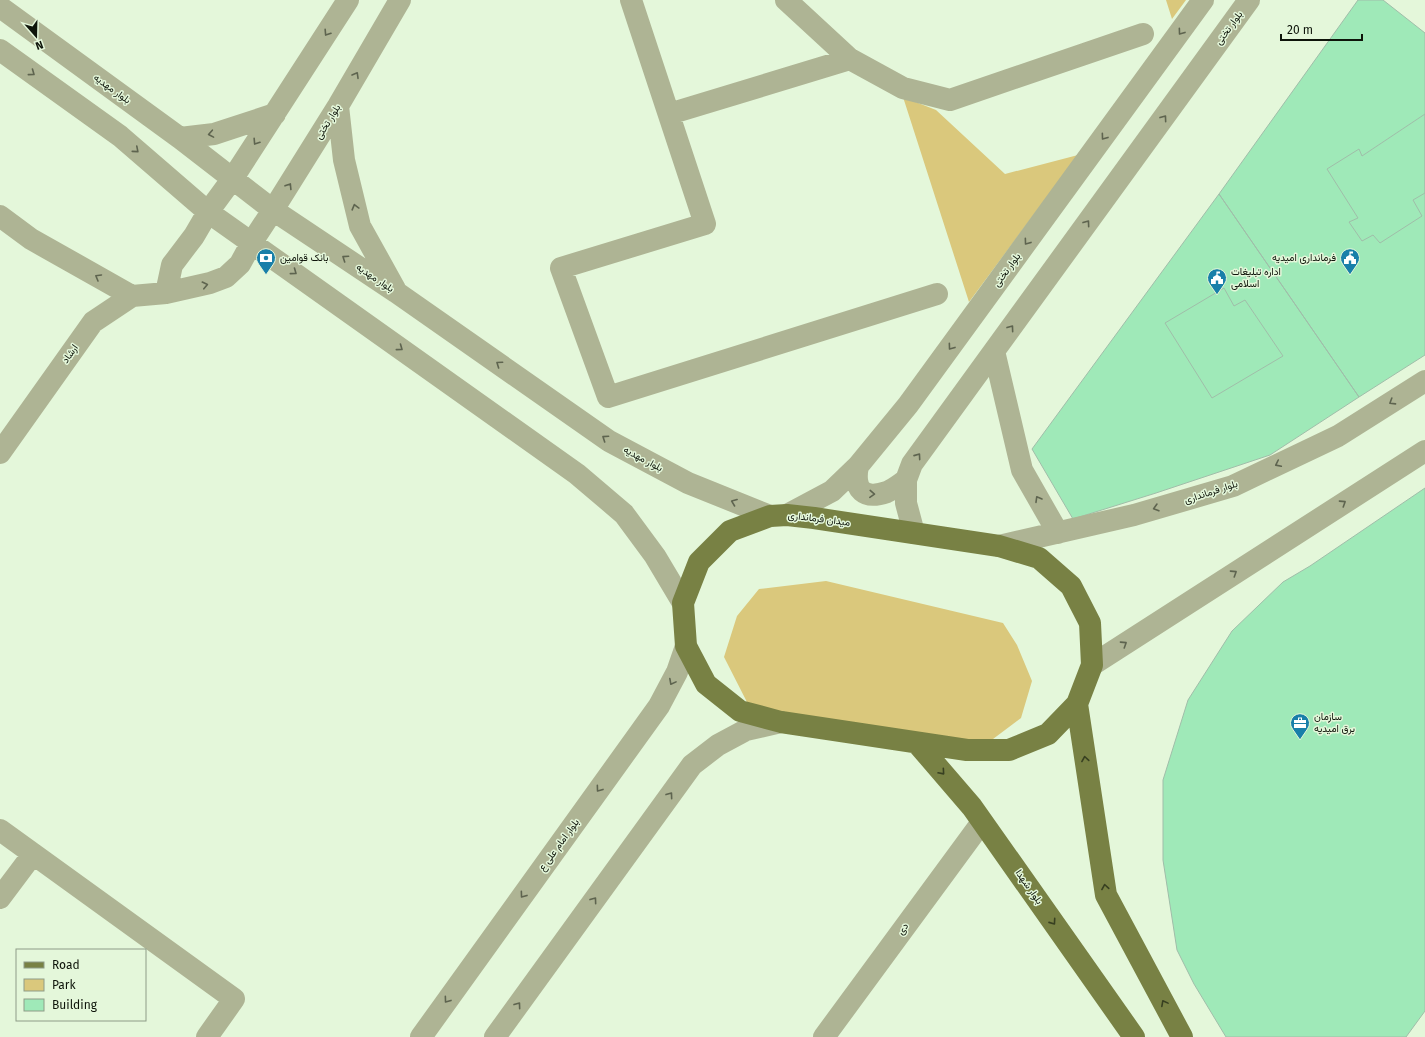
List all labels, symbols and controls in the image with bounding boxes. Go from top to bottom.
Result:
street label: بلوار تختی [1213,9,1245,47]
north arrow [16,16,56,56]
scale bar [1281,16,1362,42]
text: 20 m [1287,23,1313,37]
one-way arrow [1178,27,1185,34]
one-way arrow [324,29,332,36]
text: N [34,38,45,52]
one-way arrow [27,68,34,75]
street label: بلوار مهدیه [91,72,133,106]
one-way arrow [352,72,359,79]
street label: بلوار تختی [313,102,343,142]
one-way arrow [1159,115,1166,122]
one-way arrow [208,129,214,138]
one-way arrow [1102,132,1109,139]
one-way arrow [254,138,261,145]
one-way arrow [132,145,139,152]
one-way arrow [284,183,291,190]
one-way arrow [351,204,360,211]
one-way arrow [1082,220,1090,227]
one-way arrow [1025,237,1032,244]
bank icon: بانک قوامین [255,247,277,275]
public building icon: فرمانداری امیدیه [1339,247,1361,275]
street label: بلوار تختی [991,251,1023,289]
place label: بانک قوامین [280,252,328,264]
place label: فرمانداری امیدیه [1272,252,1336,264]
one-way arrow [343,256,350,263]
street label: بلوار مهدیه [354,261,396,295]
place label: اداره تبلیغات اسلامی [1231,266,1281,290]
one-way arrow [290,267,297,274]
public building icon: اداره تبلیغات اسلامی [1206,267,1228,295]
one-way arrow [95,275,102,282]
one-way arrow [201,281,208,289]
one-way arrow [1006,325,1013,332]
street label: ارشاد [59,342,81,366]
one-way arrow [949,342,956,349]
one-way arrow [396,343,403,350]
one-way arrow [496,362,503,369]
one-way arrow [1389,397,1396,404]
one-way arrow [602,435,609,443]
street label: بلوار مهدیه [621,444,665,474]
one-way arrow [913,453,921,460]
one-way arrow [1275,459,1283,467]
street label: بلوار فرمانداری [1183,478,1239,506]
one-way arrow [868,489,875,498]
one-way arrow [1036,496,1043,503]
one-way arrow [731,498,738,506]
one-way arrow [1339,500,1346,508]
one-way arrow [1153,503,1160,512]
street label: میدان فرمانداری [787,509,851,529]
one-way arrow [1230,571,1237,578]
one-way arrow [1120,642,1127,649]
one-way arrow [669,678,676,685]
place label: سازمان برق امیدیه [1314,711,1355,735]
office icon: سازمان برق امیدیه [1289,712,1311,740]
one-way arrow [1081,756,1090,762]
one-way arrow [937,768,944,775]
one-way arrow [597,785,604,792]
one-way arrow [665,792,673,799]
street label: بلوار امام علی ع [536,817,582,873]
street label: بلوار شهدا [1013,867,1045,907]
one-way arrow [1101,884,1109,891]
one-way arrow [520,891,528,898]
one-way arrow [589,897,597,904]
one-way arrow [1048,917,1055,924]
street label: دی [895,921,911,937]
legend [16,949,146,1021]
text: Road [52,958,80,972]
text: Park [52,978,76,992]
one-way arrow [445,996,452,1003]
text: Building [52,998,98,1012]
one-way arrow [1161,1000,1169,1007]
one-way arrow [513,1003,520,1010]

